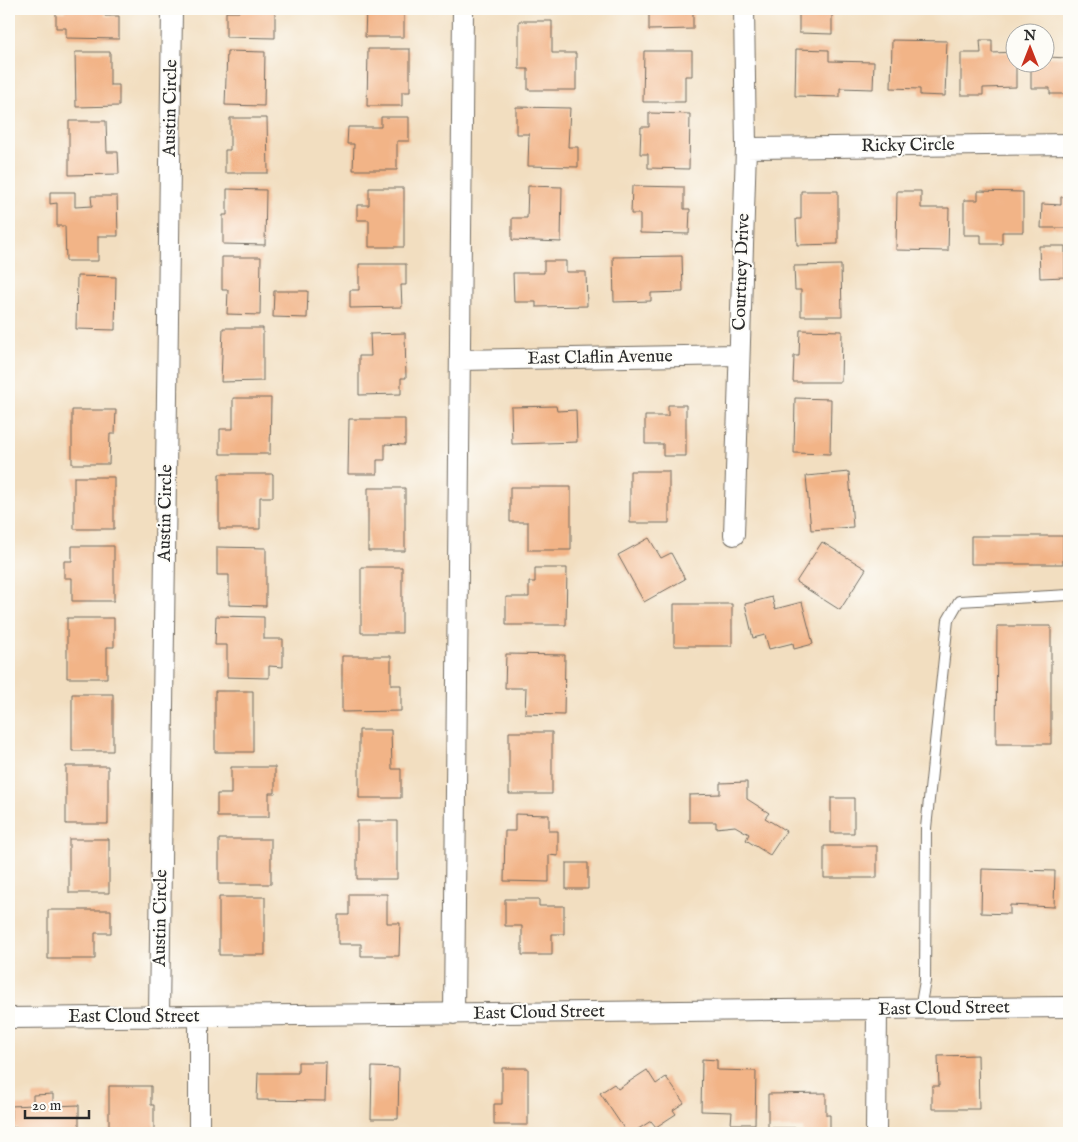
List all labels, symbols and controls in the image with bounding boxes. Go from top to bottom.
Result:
north arrow [1006,22,1056,72]
text: N [1023,27,1036,45]
street label: Austin Circle [159,59,183,158]
street label: Ricky Circle [861,134,955,158]
street label: Courtney Drive [728,213,756,331]
street label: East Claflin Avenue [527,345,673,371]
street label: Austin Circle [154,464,178,563]
street label: Austin Circle [149,869,173,968]
street label: East Cloud Street [878,996,1010,1022]
street label: East Cloud Street [473,1000,605,1026]
street label: East Cloud Street [68,1006,200,1029]
scale bar [25,1087,89,1119]
text: 20 m [32,1096,62,1115]

